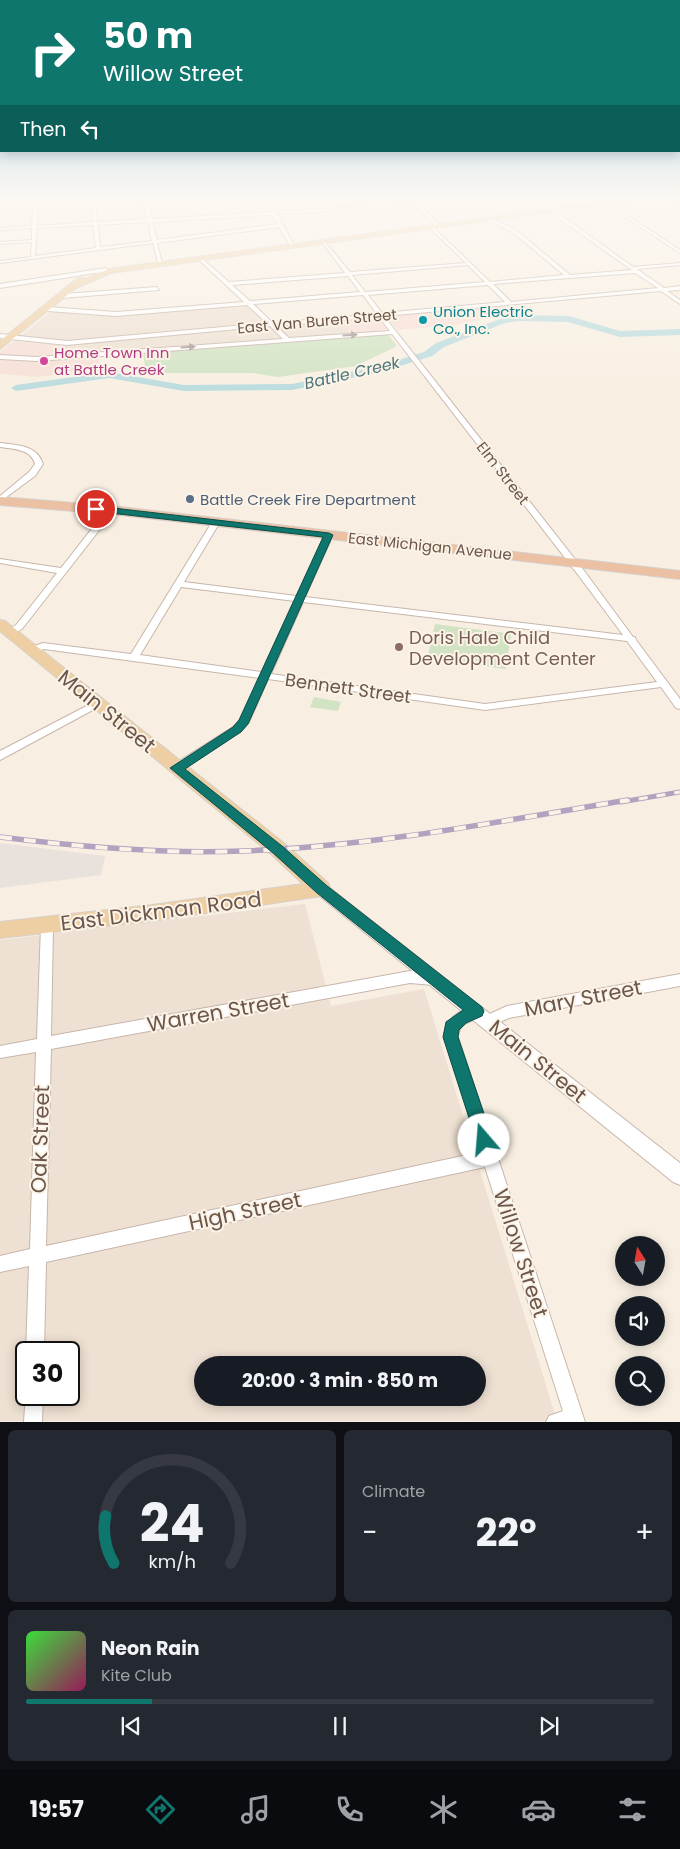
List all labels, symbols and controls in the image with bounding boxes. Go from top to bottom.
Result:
text: 50 m [103,11,193,60]
icon: right [20,20,85,85]
text: Willow Street [103,58,243,89]
icon: left [76,115,104,143]
text: Then [20,116,66,143]
place label: Union Electric Co., Inc. [433,301,533,339]
street label: East Van Buren Street [236,304,398,338]
marker: Union Electric Co., Inc. [417,314,429,326]
one-way arrow [343,331,359,339]
place label: Home Town Inn at Battle Creek [54,342,169,380]
one-way arrow [181,343,197,351]
water label: Battle Creek [302,351,403,395]
marker: Home Town Inn at Battle Creek [38,355,50,367]
street label: Elm Street [472,437,534,509]
pin [75,488,117,530]
place label: Battle Creek Fire Department [200,489,416,510]
marker: Battle Creek Fire Department [184,493,196,505]
icon: arrive [82,495,110,523]
street label: East Michigan Avenue [347,527,513,565]
place label: Doris Hale Child Development Center [409,625,596,671]
marker: Doris Hale Child Development Center [393,641,405,653]
street label: Main Street [52,663,162,759]
street label: Bennett Street [283,667,413,709]
street label: East Dickman Road [59,884,263,938]
street label: Mary Street [522,972,644,1024]
street label: Warren Street [145,985,291,1039]
street label: Main Street [483,1013,593,1109]
street label: Oak Street [24,1084,56,1194]
position arrow [457,1113,509,1165]
street label: High Street [186,1185,304,1237]
street label: Willow Street [487,1185,555,1321]
north arrow [615,1236,665,1286]
map controls [615,1236,665,1406]
button: sound [615,1296,665,1346]
speed limit sign: 30 [15,1341,80,1406]
button: search [615,1356,665,1406]
text: 20:00 · 3 min · 850 m [242,1367,438,1394]
text: Climate [362,1480,425,1503]
text: 24 [140,1487,204,1560]
text: 22° [476,1506,537,1559]
text: − [362,1513,377,1552]
text: + [635,1513,654,1552]
text: km/h [148,1549,196,1574]
text: Neon Rain [101,1635,200,1662]
text: Kite Club [101,1664,172,1687]
icon: previous [117,1712,145,1740]
icon: pause [326,1712,354,1740]
icon: next [535,1712,563,1740]
icon: directions [143,1792,178,1827]
icon: music [238,1792,273,1827]
icon: phone [332,1792,367,1827]
icon: climate [426,1792,461,1827]
icon: car [521,1792,556,1827]
icon: filters [615,1792,650,1827]
text: 19:57 [30,1794,84,1825]

